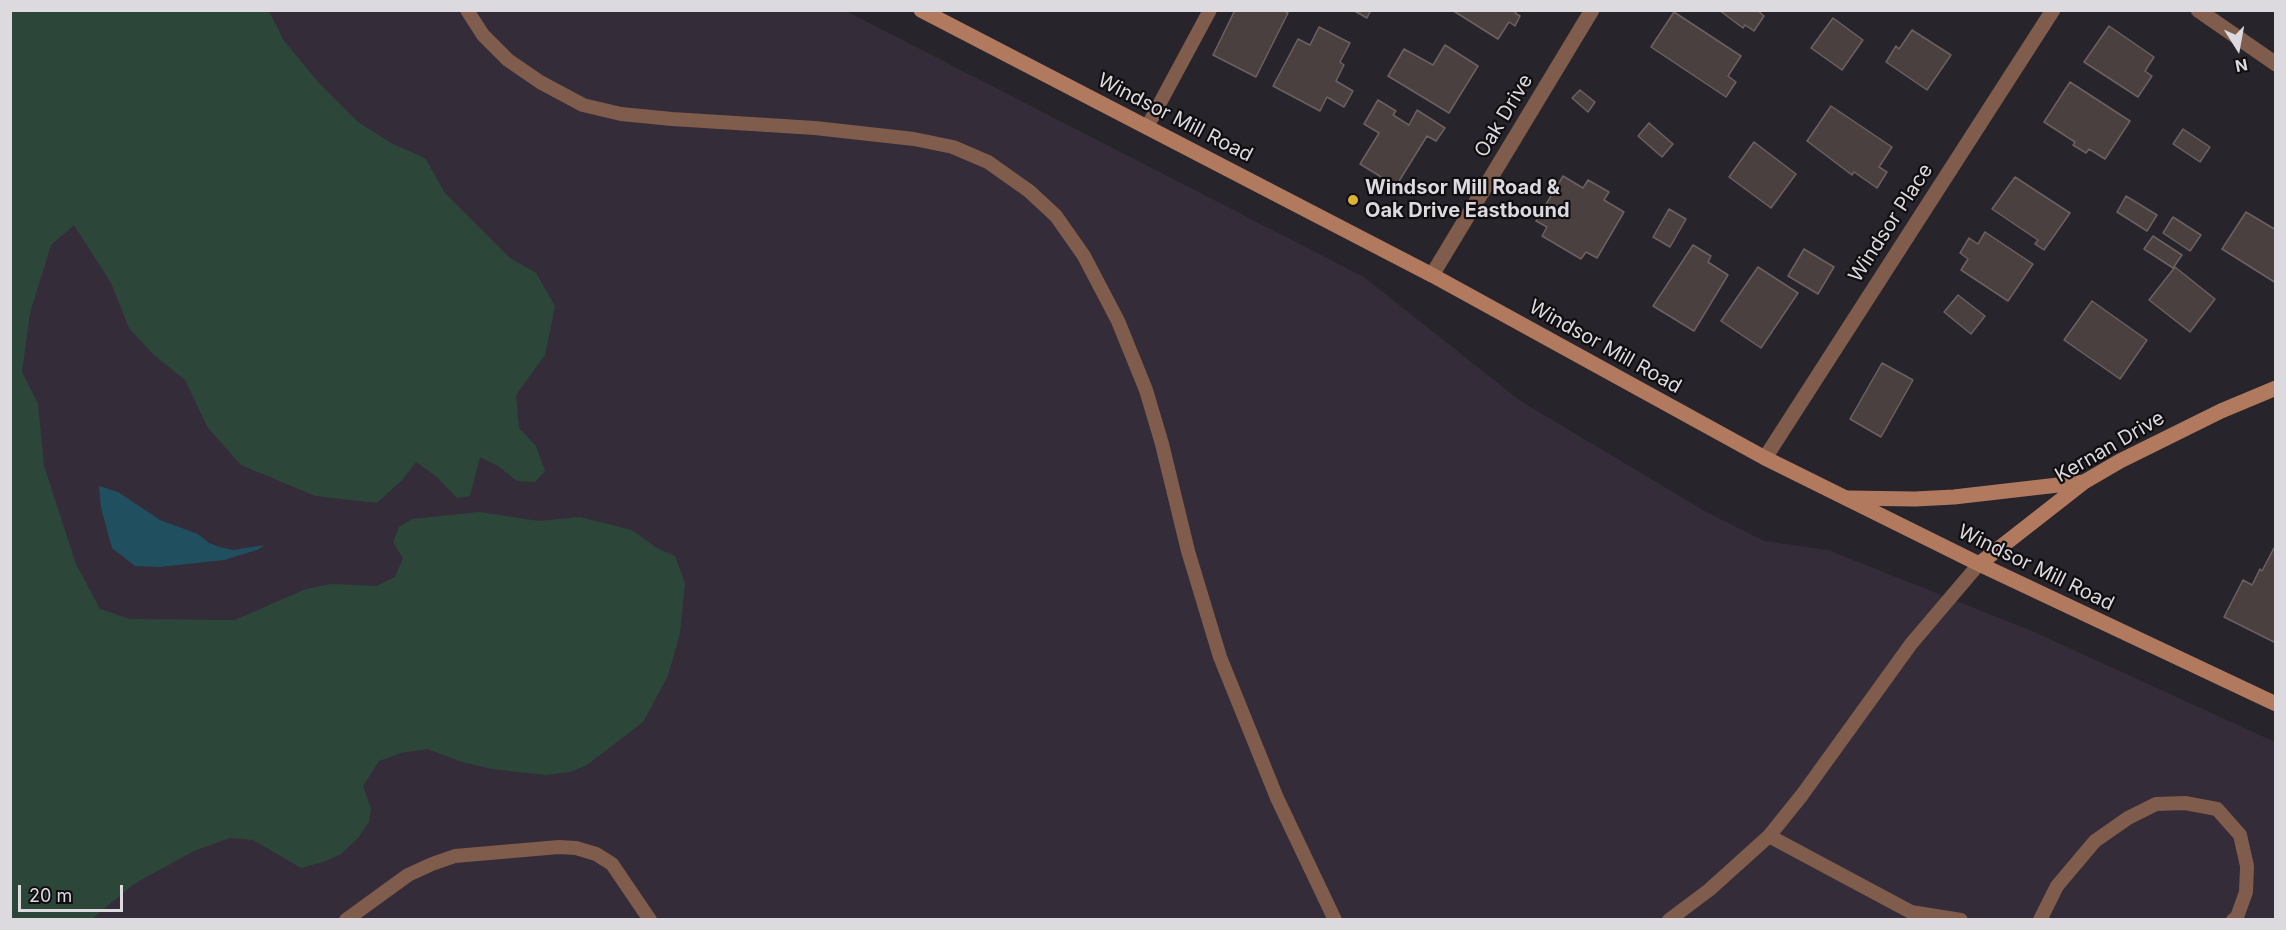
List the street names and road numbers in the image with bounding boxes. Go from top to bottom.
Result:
street label: Windsor Mill Road [1093,69,1257,167]
street label: Oak Drive [1470,70,1538,162]
street label: Windsor Place [1844,159,1938,287]
street label: Windsor Mill Road [1524,295,1686,399]
street label: Kernan Drive [2051,406,2169,488]
street label: Windsor Mill Road [1954,520,2118,616]

